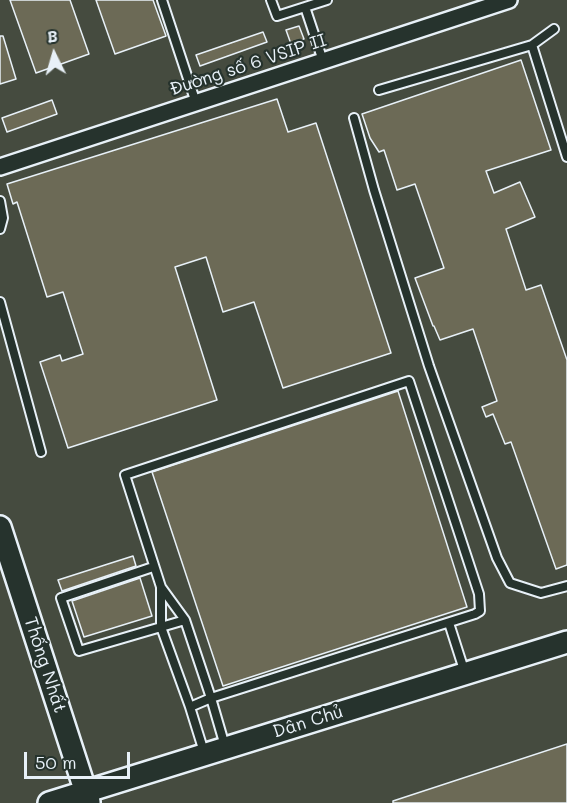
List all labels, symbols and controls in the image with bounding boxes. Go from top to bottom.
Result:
north arrow [24,24,84,84]
text: B [46,25,59,47]
street label: Đường số 6 VSIP II [167,29,329,101]
street label: Thống Nhất [19,614,71,716]
street label: Dân Chủ [270,701,346,743]
scale bar [27,740,134,778]
text: 50 m [35,750,77,774]

